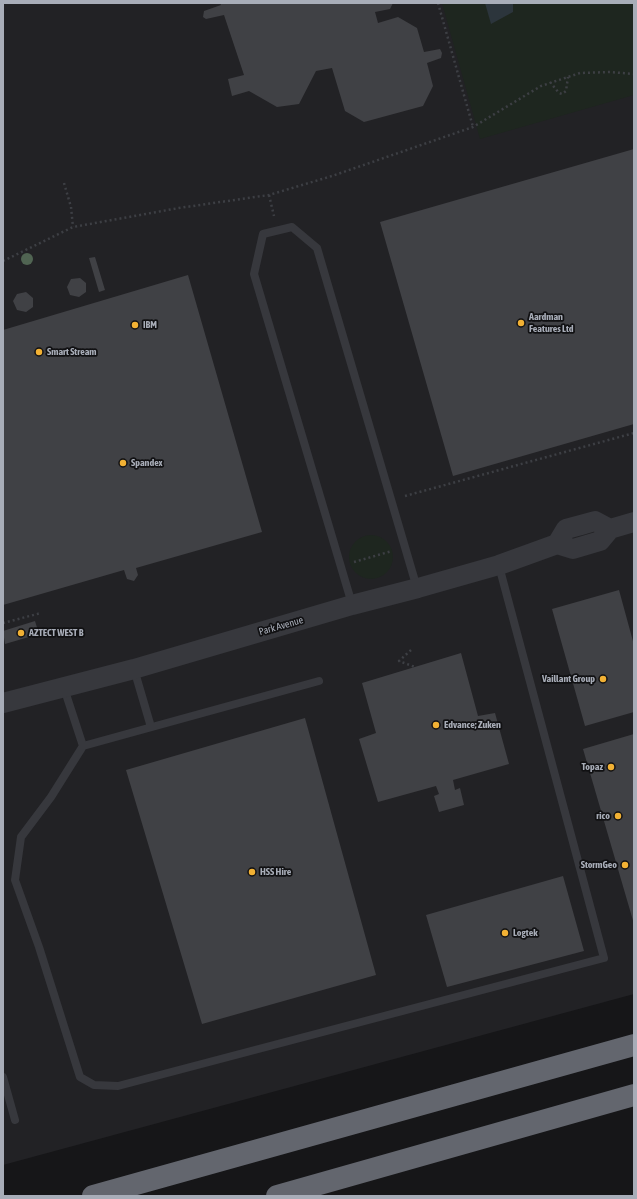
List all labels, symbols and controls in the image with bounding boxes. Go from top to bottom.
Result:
place label: Aardman Features Ltd [529,311,574,334]
marker: Aardman Features Ltd [516,318,526,328]
place label: IBM [143,319,157,331]
marker: IBM [130,320,140,330]
place label: Smart Stream [47,346,97,358]
marker: Smart Stream [34,347,44,357]
place label: Spandex [131,457,163,469]
marker: Spandex [118,458,128,468]
street label: Park Avenue [257,614,305,638]
place label: AZTECT WEST B [29,627,84,639]
marker: AZTECT WEST B [16,628,26,638]
place label: Vaillant Group [542,673,595,685]
marker: Vaillant Group [598,674,608,684]
place label: Edvance; Zuken [444,719,501,731]
marker: Edvance; Zuken [431,720,441,730]
place label: Topaz [582,761,603,773]
marker: Topaz [606,762,616,772]
place label: rico [596,810,610,822]
marker: rico [613,811,623,821]
place label: StormGeo [581,859,617,871]
marker: StormGeo [620,860,630,870]
place label: HSS Hire [260,866,291,878]
marker: HSS Hire [247,867,257,877]
place label: Logtek [513,927,538,939]
marker: Logtek [500,928,510,938]

